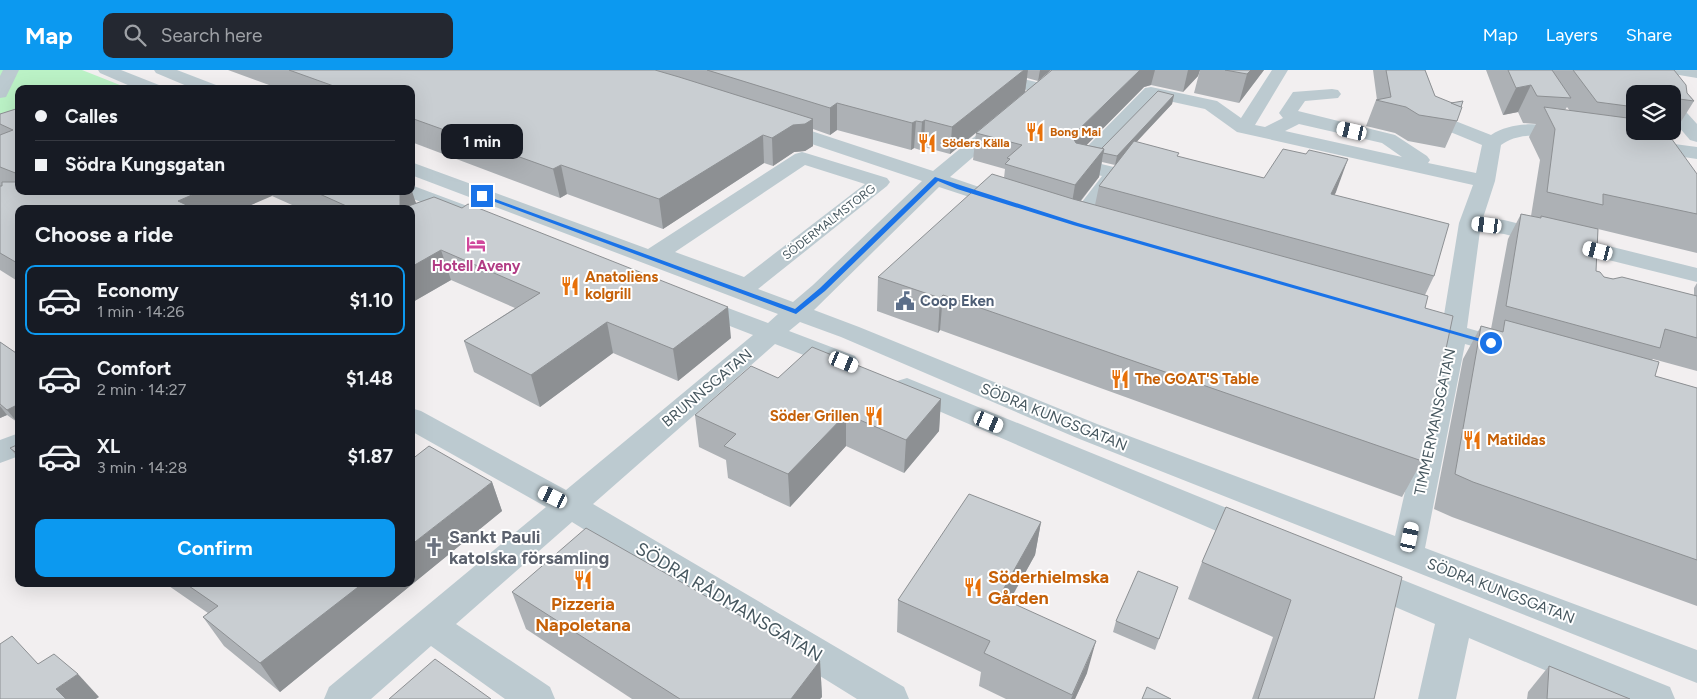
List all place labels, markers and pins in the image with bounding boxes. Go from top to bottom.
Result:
restaurant icon: Bong Mai [1024,121,1046,143]
place label: Bong Mai [1050,125,1101,139]
restaurant icon: Söders Källa [916,132,938,154]
place label: Söders Källa [942,136,1010,150]
hotel icon: Hotell Aveny [465,233,487,255]
place label: Hotell Aveny [432,257,521,275]
place label: Anatoliens kolgrill [585,268,658,303]
restaurant icon: Anatoliens kolgrill [559,275,581,297]
public building icon: Coop Eken [894,290,916,312]
place label: Coop Eken [920,292,994,310]
restaurant icon: The GOAT'S Table [1109,368,1131,390]
place label: The GOAT'S Table [1135,370,1260,388]
restaurant icon: Söder Grillen [863,405,885,427]
place label: Söder Grillen [770,407,859,425]
restaurant icon: Matildas [1461,429,1483,451]
place label: Matildas [1487,431,1545,449]
place label: Sankt Pauli katolska församling [449,526,609,569]
church icon: Sankt Pauli katolska församling [423,536,445,558]
place label: Söderhielmska Gården [988,566,1109,609]
restaurant icon: Pizzeria Napoletana [572,569,594,591]
restaurant icon: Söderhielmska Gården [962,576,984,598]
place label: Pizzeria Napoletana [535,593,631,636]

